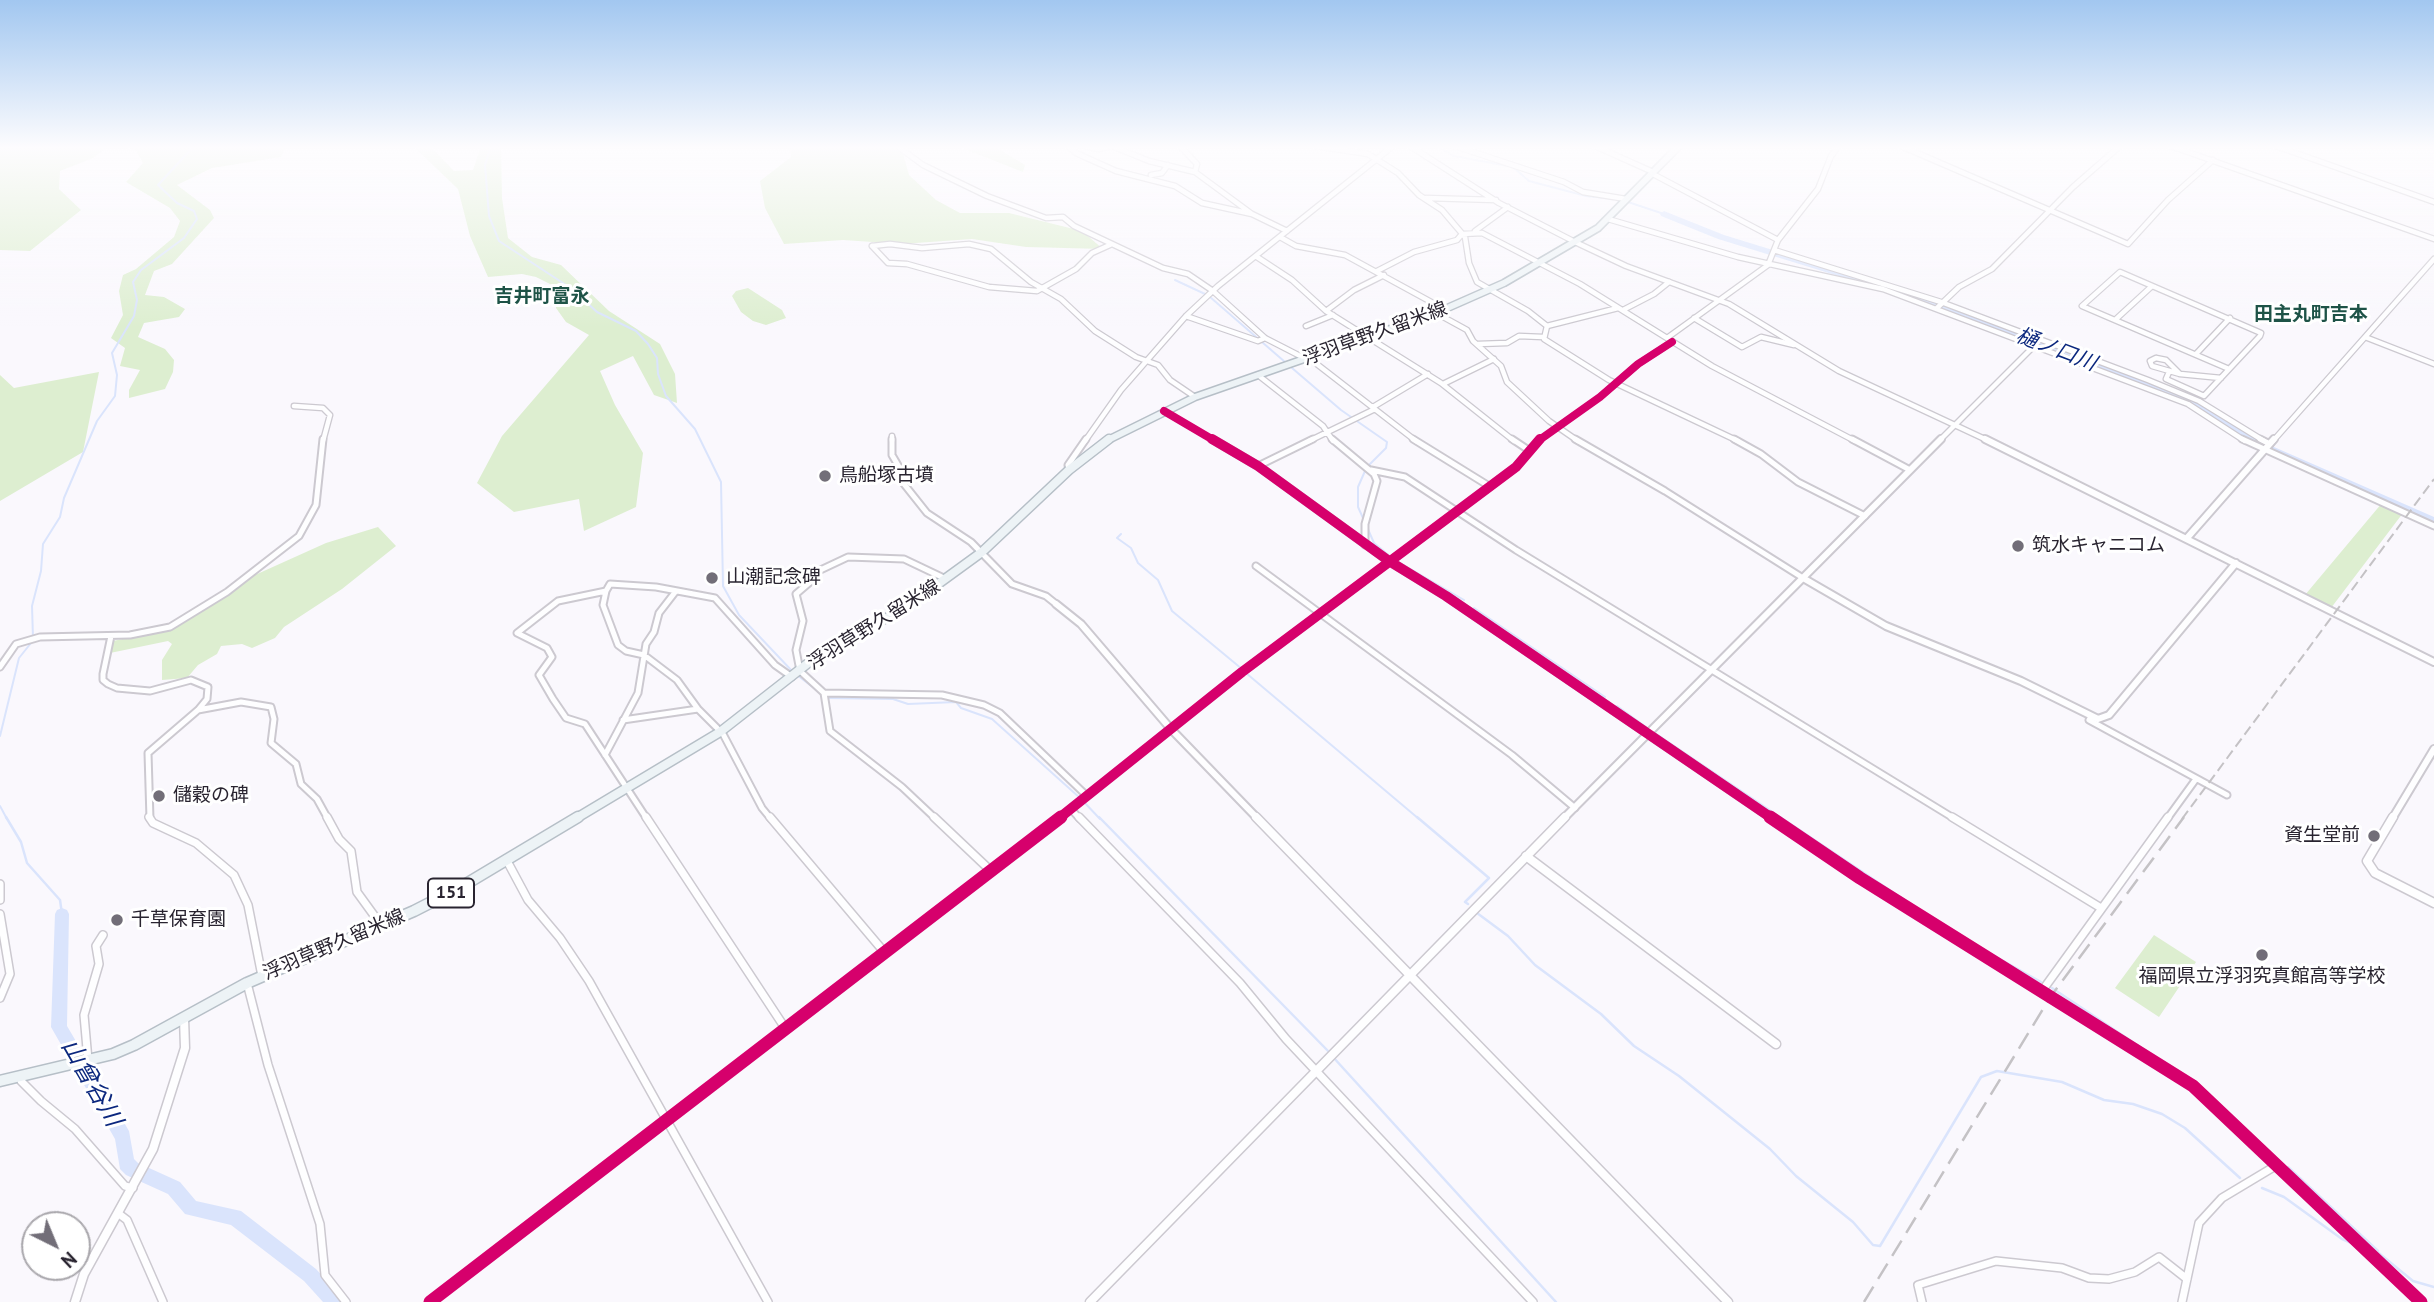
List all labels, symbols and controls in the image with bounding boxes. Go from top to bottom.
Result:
district label: 吉井町富永 [495,286,589,308]
street label: 浮羽草野久留米線 [1300,297,1450,371]
district label: 田主丸町吉本 [2254,304,2368,326]
water label: 樋ノ口川 [2012,323,2100,377]
place label: 鳥船塚古墳 [839,465,934,487]
marker: 鳥船塚古墳 [817,468,833,484]
place label: 筑水キャニコム [2032,535,2165,557]
marker: 筑水キャニコム [2010,538,2026,554]
place label: 山潮記念碑 [726,567,821,589]
marker: 山潮記念碑 [704,570,720,586]
street label: 浮羽草野久留米線 [804,575,944,675]
place label: 儲穀の碑 [173,785,249,807]
marker: 儲穀の碑 [151,788,167,804]
place label: 資生堂前 [2284,825,2360,847]
marker: 資生堂前 [2366,828,2382,844]
road number: 151 [428,878,474,908]
street label: 浮羽草野久留米線 [260,905,408,985]
place label: 千草保育園 [131,909,226,931]
marker: 千草保育園 [109,912,125,928]
marker: 福岡県立浮羽究真館高等学校 [2254,947,2270,963]
place label: 福岡県立浮羽究真館高等学校 [2139,966,2385,988]
water label: 山曾谷川 [55,1034,127,1132]
north arrow [21,1211,91,1281]
text: N [56,1247,82,1273]

